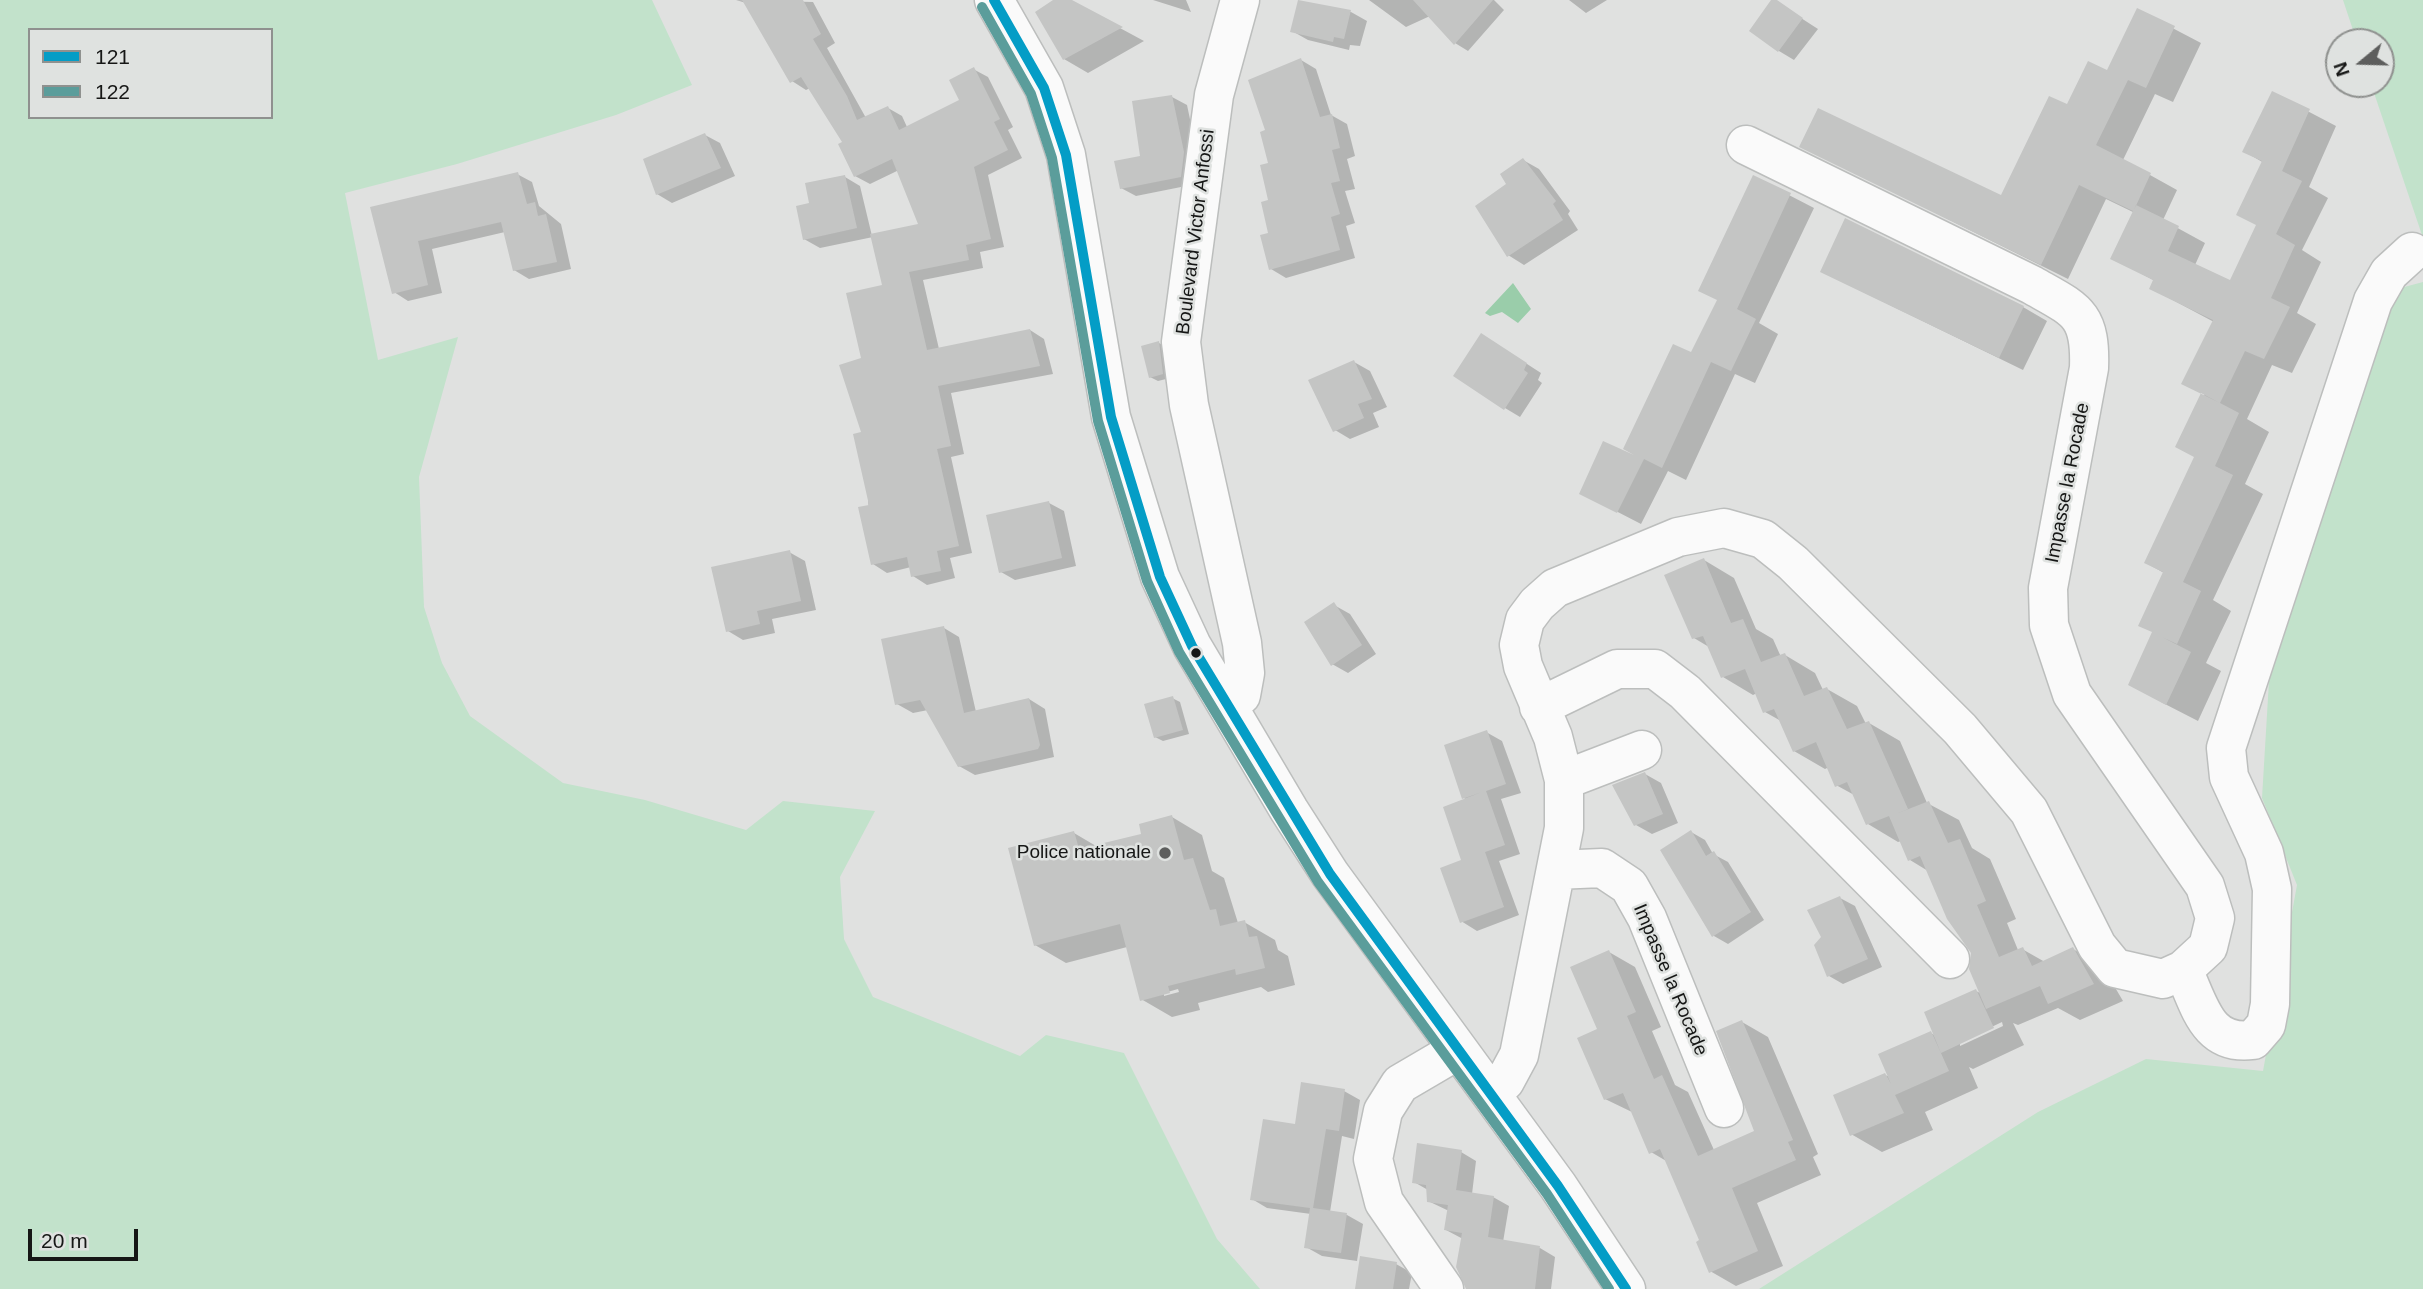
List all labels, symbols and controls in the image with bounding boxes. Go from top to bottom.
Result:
legend [28,28,273,119]
north arrow [2325,28,2395,98]
text: 121 [95,45,130,68]
text: N [2329,59,2354,79]
text: 122 [95,80,130,103]
street label: Boulevard Victor Anfossi [1172,128,1220,336]
street label: Impasse la Rocade [2041,401,2095,565]
unlabelled marker [1189,646,1203,660]
place label: Police nationale [1017,842,1151,864]
marker: Police nationale [1157,845,1173,861]
street label: Impasse la Rocade [1628,901,1712,1059]
scale bar [32,1216,142,1260]
text: 20 m [41,1229,88,1252]

